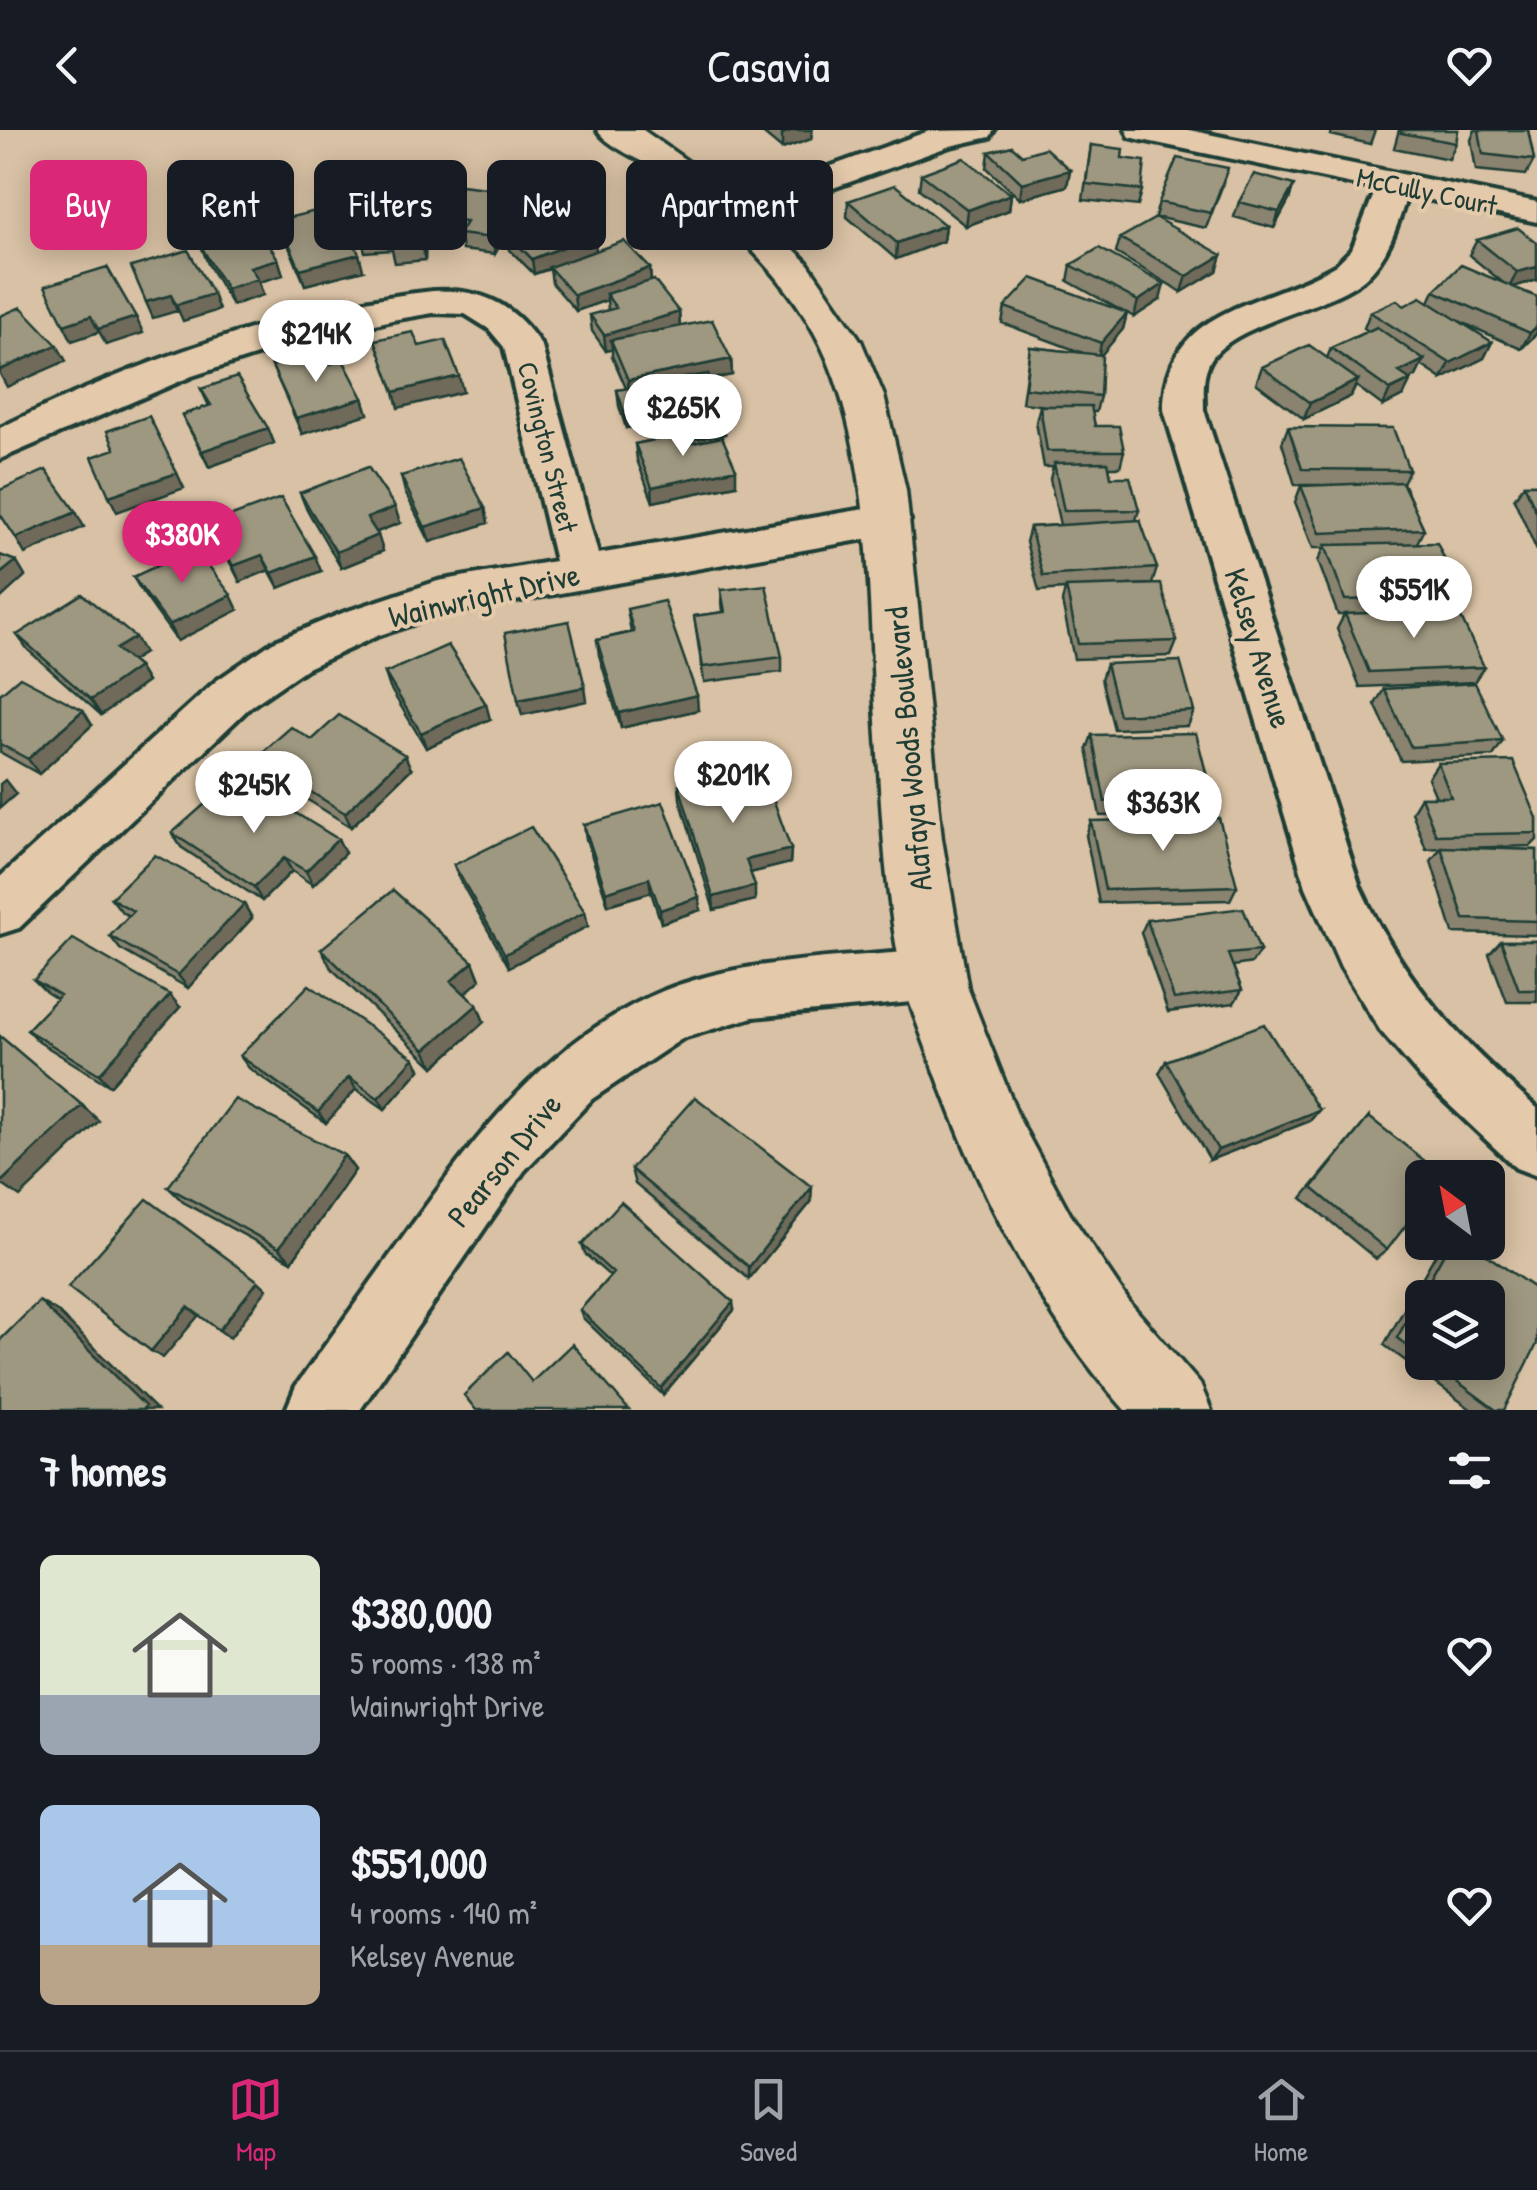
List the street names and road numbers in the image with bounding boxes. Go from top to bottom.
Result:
street label: McCully Court [1353,158,1501,224]
street label: Covington Street [508,358,588,537]
street label: Wainwright Drive [384,552,584,638]
street label: Kelsey Avenue [1214,563,1304,733]
street label: Alafaya Woods Boulevard [874,605,942,893]
street label: Pearson Drive [437,1084,571,1236]

